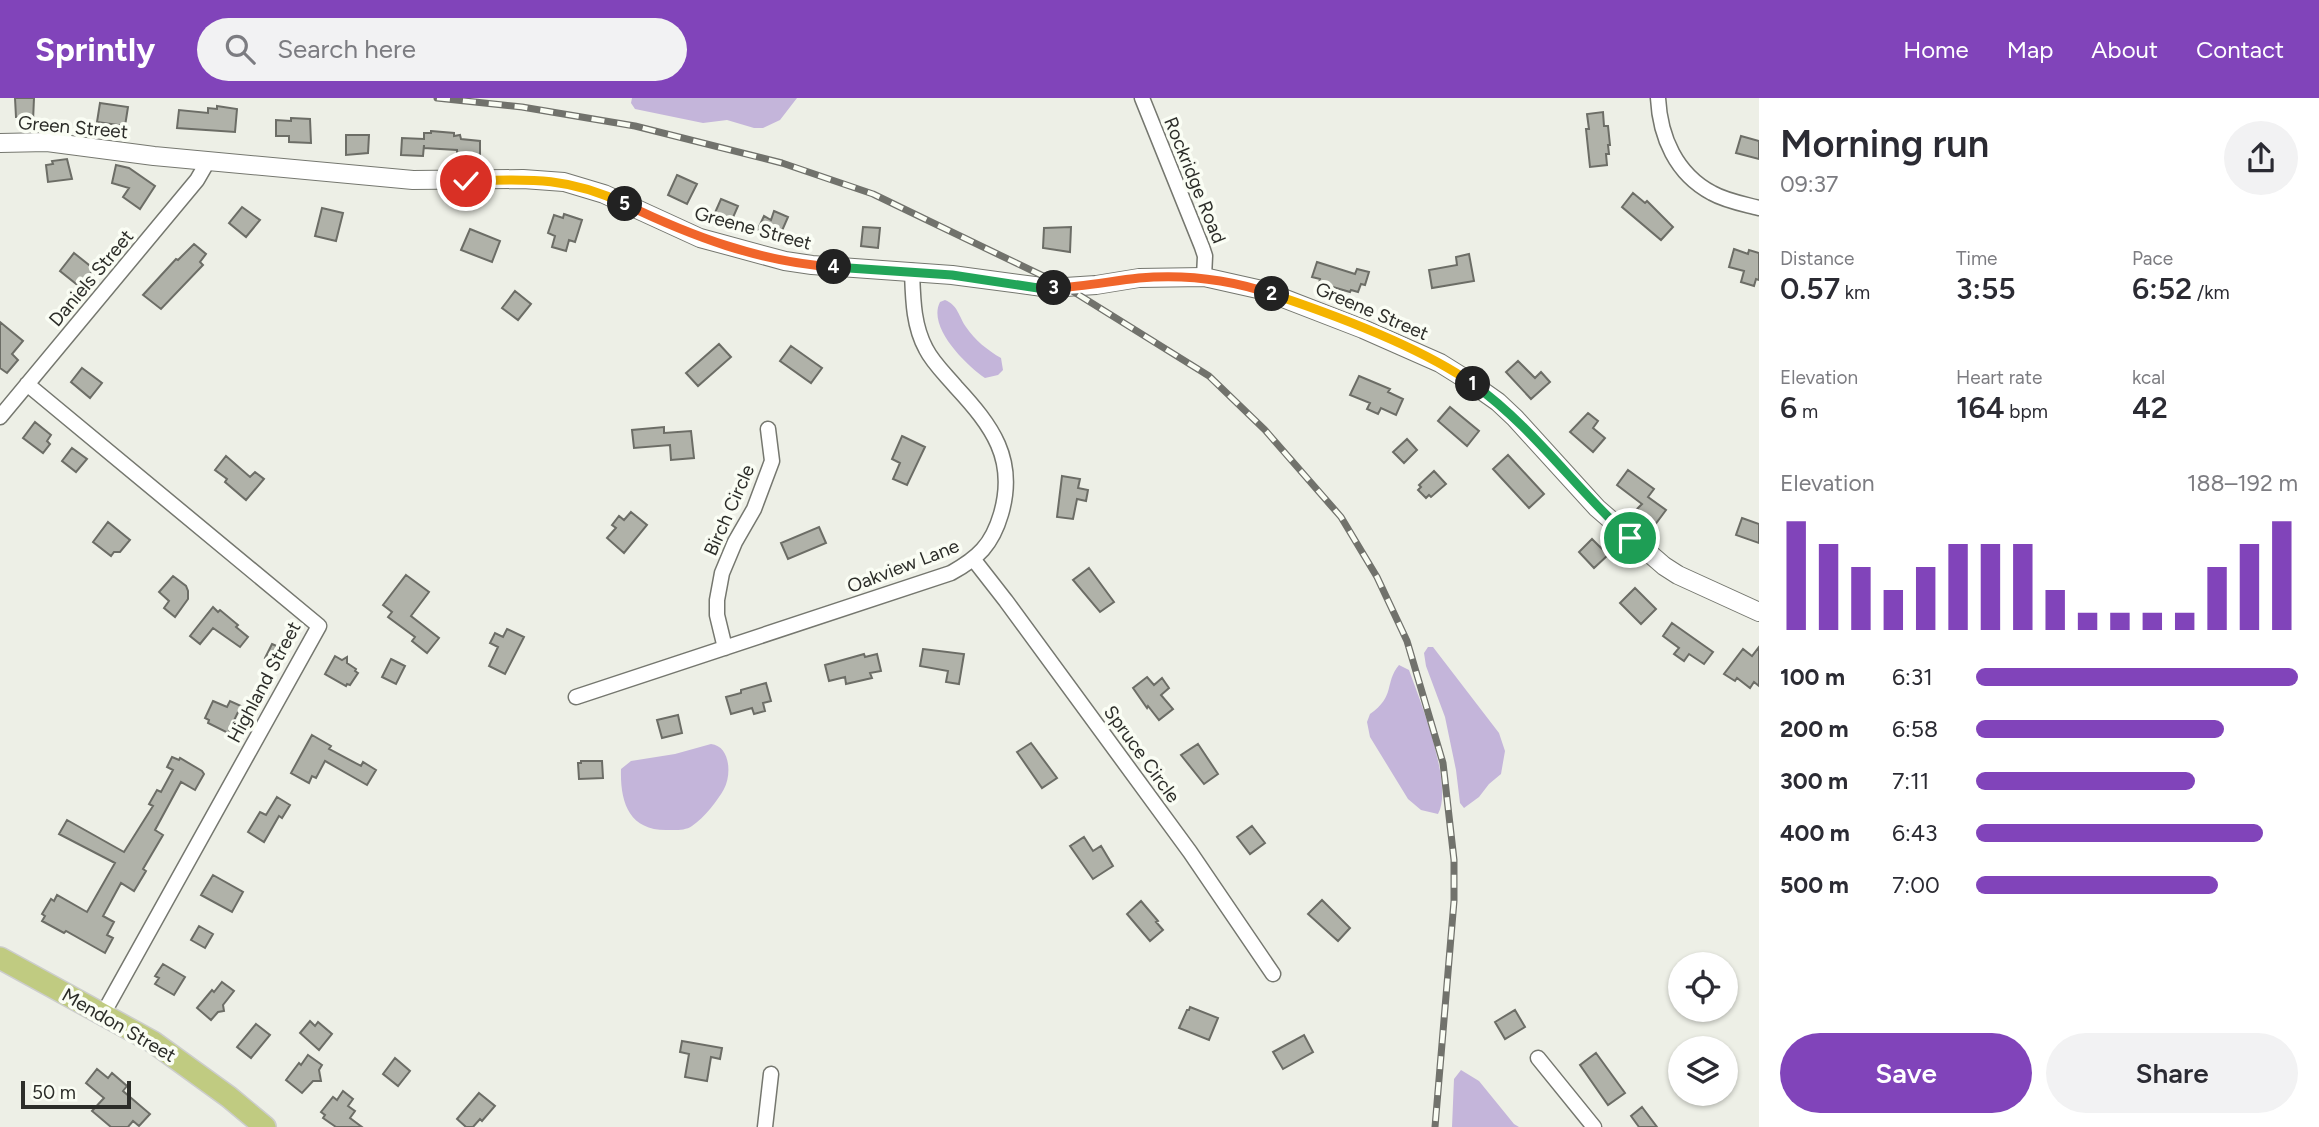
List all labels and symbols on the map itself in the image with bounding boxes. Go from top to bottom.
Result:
street label: Green Street [17,111,129,143]
street label: Rockridge Road [1159,113,1231,247]
pin [436,151,496,211]
pin: 5 [608,186,642,222]
street label: Greene Street [692,201,814,255]
street label: Daniels Street [44,225,138,331]
pin: 4 [816,250,852,284]
pin: 3 [1036,270,1072,306]
pin: 2 [1254,276,1290,312]
street label: Greene Street [1312,277,1432,345]
pin: 1 [1456,366,1490,402]
street label: Birch Circle [699,461,759,559]
pin [1600,508,1660,568]
street label: Oakview Lane [844,534,962,598]
street label: Highland Street [222,617,306,747]
street label: Spruce Circle [1099,701,1185,807]
street label: Mendon Street [58,983,180,1067]
scale bar [21,1078,131,1110]

